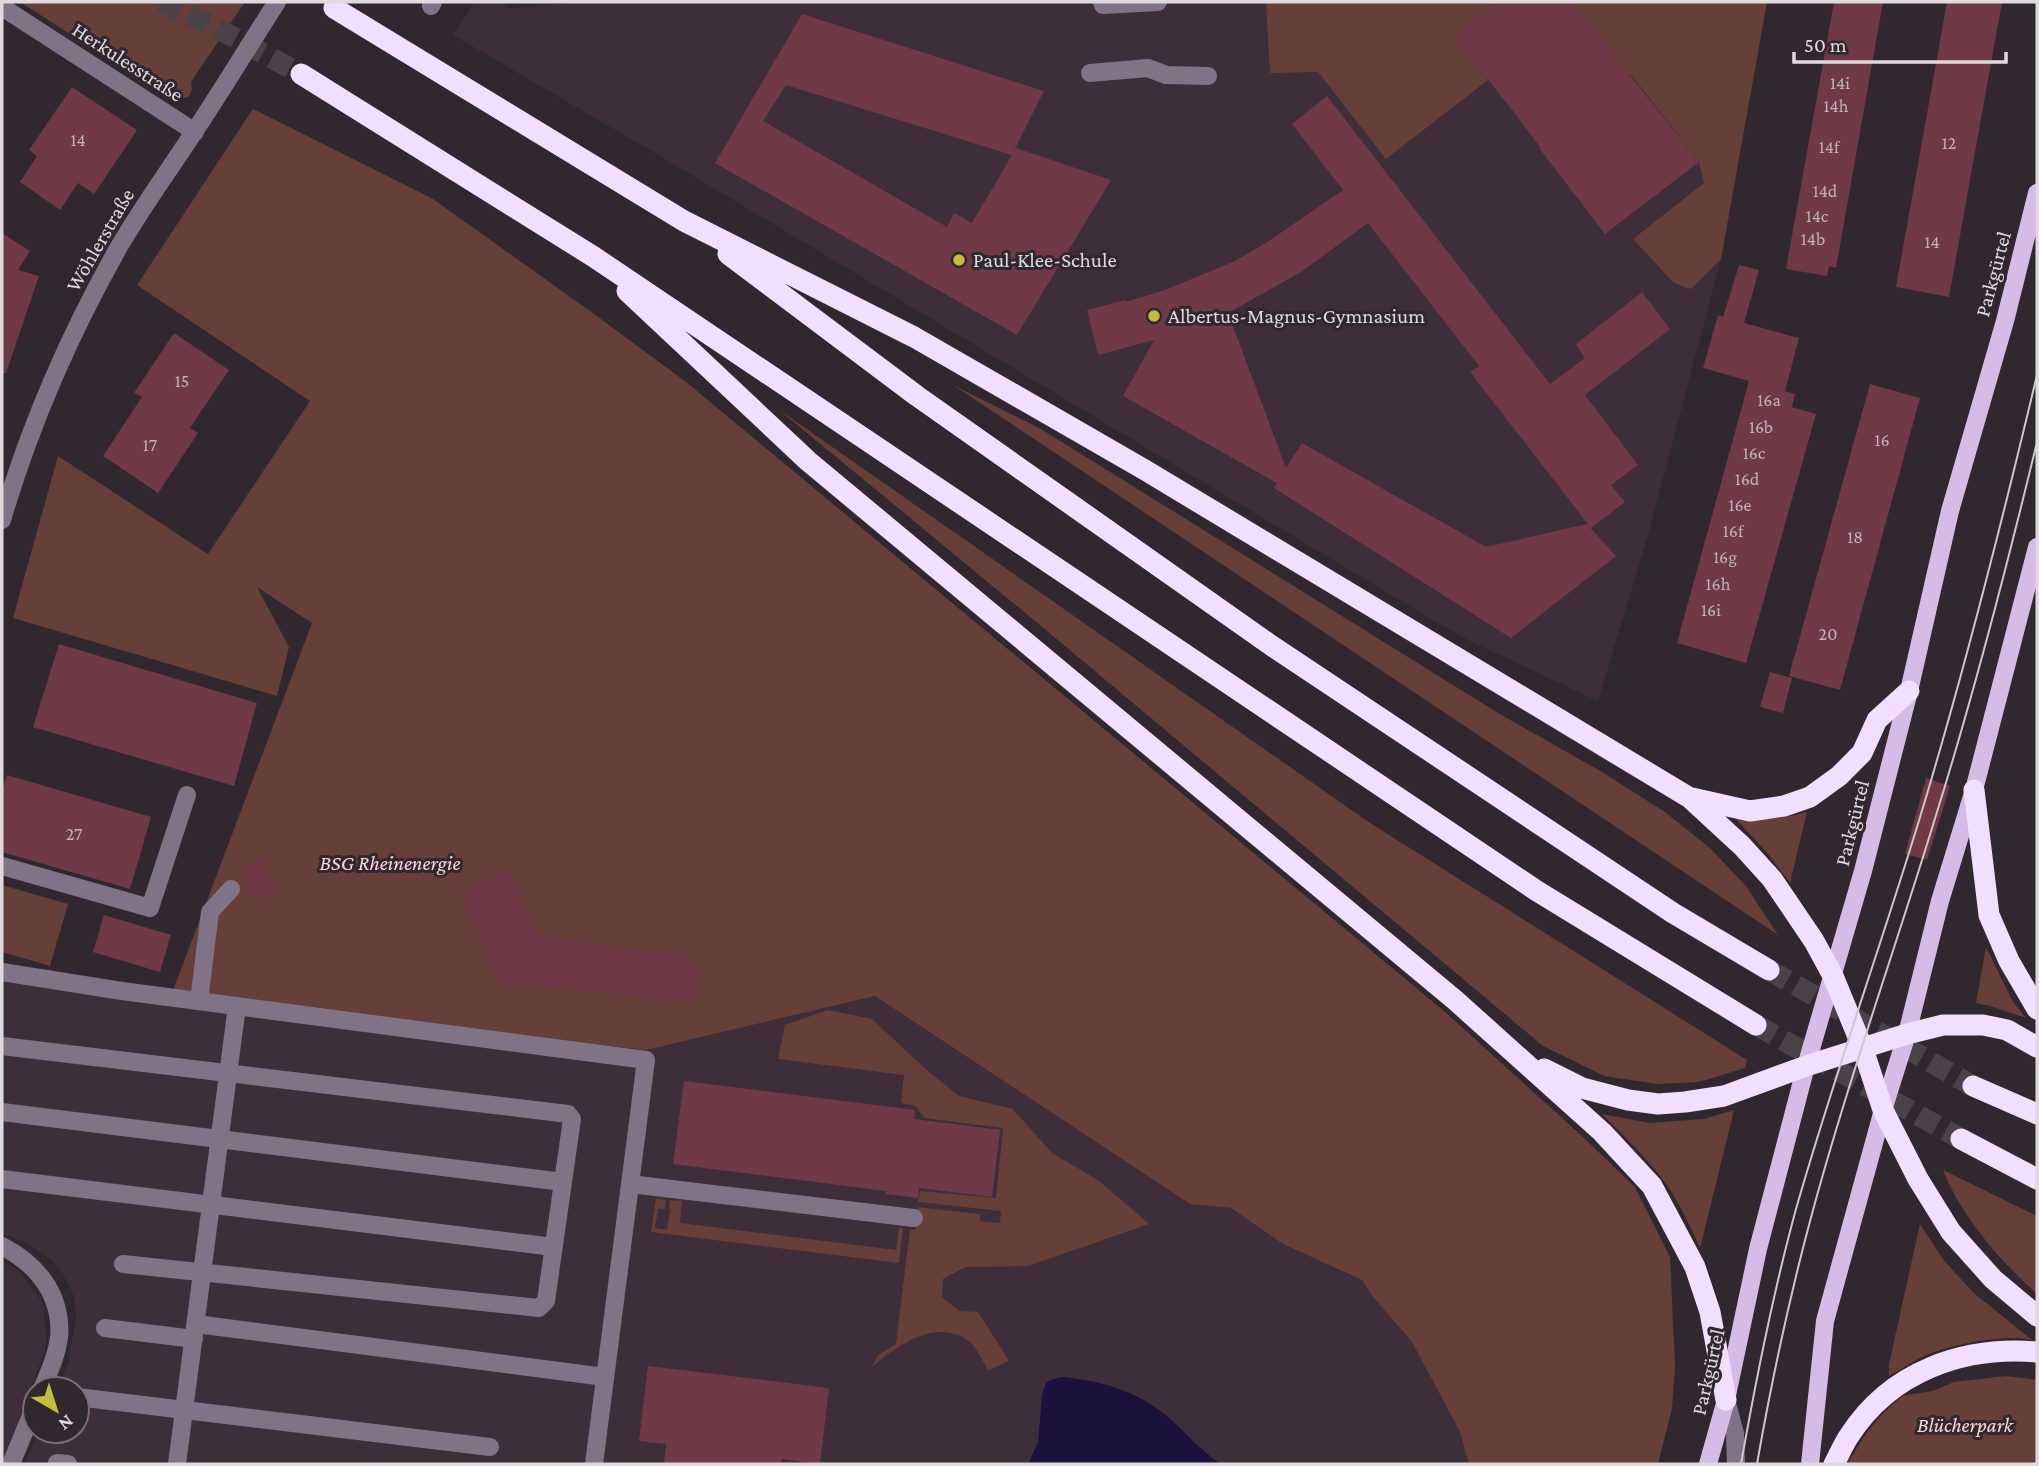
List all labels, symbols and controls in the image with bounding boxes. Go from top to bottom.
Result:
street label: Herkulesstraße [68,17,188,107]
scale bar [1794,21,2006,65]
text: 50 m [1804,33,1847,57]
house number: 14i [1830,73,1850,93]
house number: 14h [1824,96,1849,116]
house number: 14 [70,130,86,150]
house number: 12 [1942,133,1956,153]
house number: 14f [1819,137,1841,157]
house number: 14d [1813,181,1838,201]
street label: Wöhlerstraße [61,184,139,296]
house number: 14c [1806,206,1829,226]
house number: 14b [1801,229,1825,249]
street label: Parkgürtel [1970,229,2016,319]
house number: 14 [1924,232,1940,252]
place label: Paul-Klee-Schule [973,248,1117,272]
marker: Paul-Klee-Schule [951,252,967,268]
place label: Albertus-Magnus-Gymnasium [1168,304,1425,328]
marker: Albertus-Magnus-Gymnasium [1146,308,1162,324]
house number: 15 [175,371,189,391]
house number: 16a [1757,390,1781,410]
house number: 16b [1749,417,1773,437]
house number: 16 [1874,430,1890,450]
house number: 17 [143,435,157,455]
house number: 16c [1743,443,1766,463]
house number: 16d [1735,469,1760,489]
house number: 16e [1728,495,1752,515]
house number: 16f [1723,521,1745,541]
house number: 18 [1847,527,1863,547]
house number: 16g [1713,547,1737,567]
house number: 16h [1706,574,1731,594]
house number: 16i [1701,600,1721,620]
house number: 20 [1819,624,1837,644]
street label: Parkgürtel [1830,778,1874,868]
house number: 27 [66,824,82,844]
park label: BSG Rheinenergie [319,851,461,875]
street label: Parkgürtel [1686,1327,1730,1417]
north arrow [21,1375,91,1445]
text: N [55,1411,78,1435]
park label: Blücherpark [1917,1413,2014,1437]

